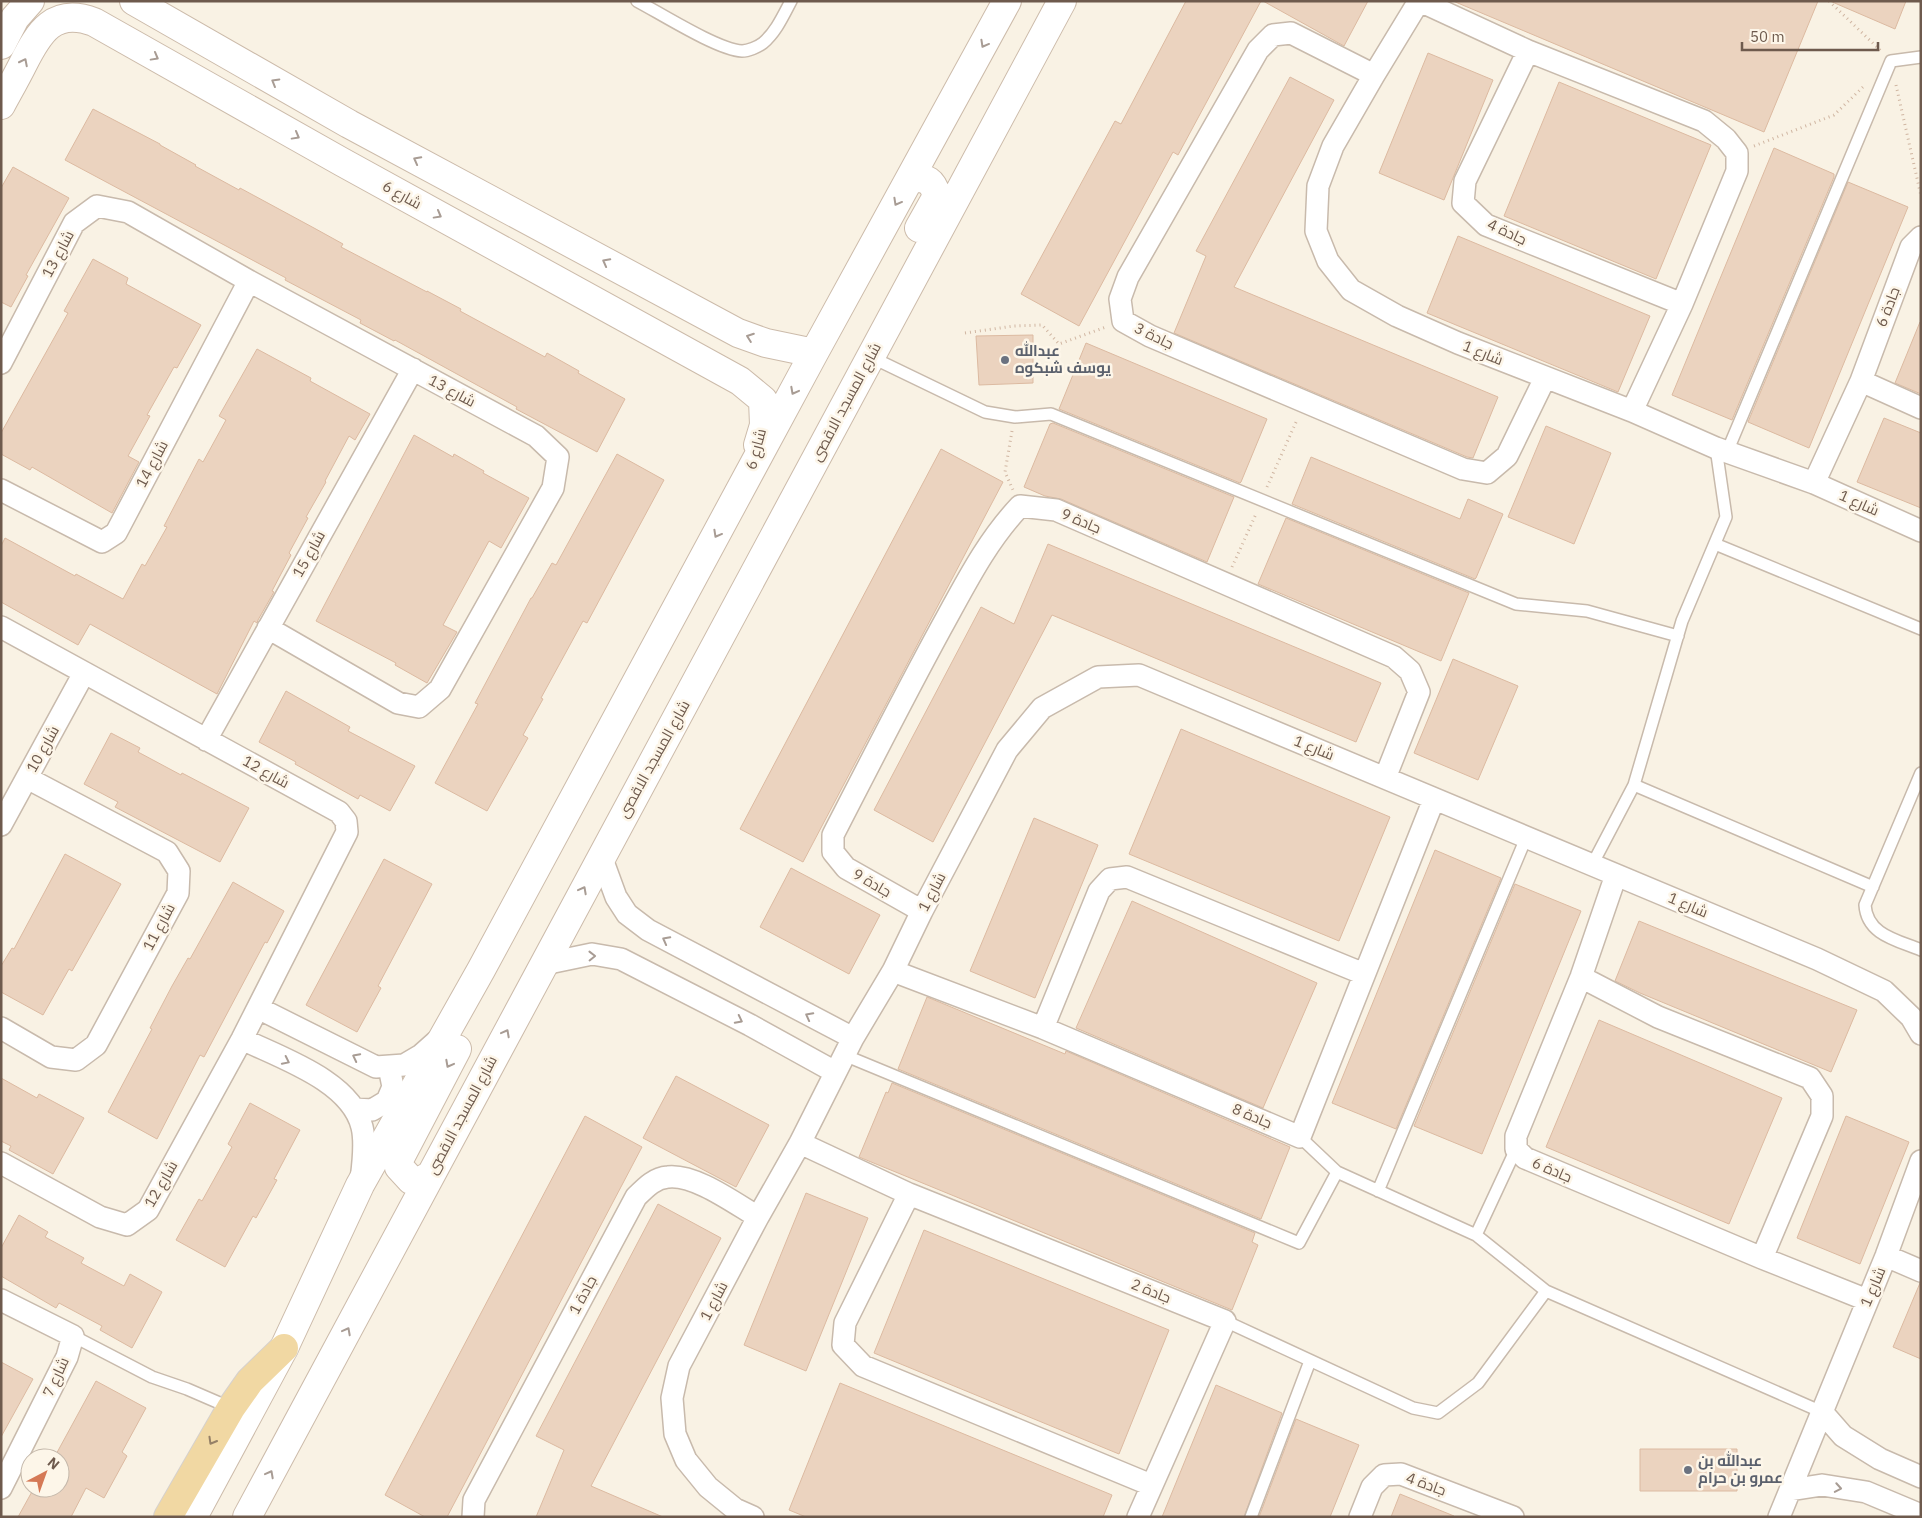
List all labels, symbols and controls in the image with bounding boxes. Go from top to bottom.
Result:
scale bar [1742,20,1878,52]
text: 50 m [1750,27,1785,46]
one-way arrow [980,39,990,48]
one-way arrow [149,50,158,60]
one-way arrow [18,58,28,67]
one-way arrow [271,78,280,88]
one-way arrow [291,130,300,140]
one-way arrow [413,157,422,167]
street label: شارع 6 [378,176,425,215]
one-way arrow [893,196,903,205]
one-way arrow [433,209,442,219]
street label: جادة 4 [1484,214,1530,249]
street label: شارع 13 [37,227,80,282]
one-way arrow [602,258,611,268]
street label: جادة 6 [1871,284,1904,330]
street label: جادة 3 [1131,318,1177,353]
one-way arrow [746,333,755,343]
street label: شارع 1 [1460,336,1506,371]
street label: شارع المسجد الاقصى [806,339,887,465]
place label: عبدالله يوسف شبكوه [1015,340,1112,377]
marker: عبدالله يوسف شبكوه [999,354,1011,366]
street label: شارع 13 [424,370,479,413]
one-way arrow [791,385,801,394]
street label: شارع 6 [741,426,772,472]
street label: شارع 14 [131,437,174,492]
street label: شارع 1 [1836,485,1882,522]
street label: جادة 9 [1058,504,1104,537]
street label: شارع 15 [288,527,331,581]
one-way arrow [713,528,723,537]
street label: شارع المسجد الاقصى [613,697,696,822]
street label: شارع 10 [22,722,65,776]
street label: شارع 1 [1291,731,1337,766]
street label: شارع 12 [239,751,293,794]
street label: جادة 9 [850,864,895,901]
street label: شارع 1 [913,869,951,916]
one-way arrow [577,886,587,895]
street label: شارع 1 [1665,888,1711,923]
street label: شارع 11 [138,900,181,955]
one-way arrow [662,936,671,946]
one-way arrow [588,951,596,961]
one-way arrow [805,1012,814,1022]
one-way arrow [734,1014,743,1024]
one-way arrow [500,1030,510,1039]
street label: شارع المسجد الاقصى [422,1052,503,1178]
one-way arrow [352,1053,361,1063]
one-way arrow [281,1054,290,1065]
one-way arrow [445,1059,455,1068]
street label: جادة 8 [1229,1099,1275,1132]
street label: جادة 6 [1529,1153,1575,1186]
street label: شارع 12 [140,1157,183,1211]
street label: شارع 1 [1856,1264,1891,1310]
street label: جادة 1 [564,1272,601,1317]
street label: جادة 2 [1128,1274,1174,1307]
street label: شارع 1 [695,1278,733,1325]
one-way arrow [340,1327,350,1336]
street label: شارع 7 [38,1354,75,1401]
one-way arrow [208,1436,218,1445]
north arrow [20,1448,70,1498]
place label: عبدالله بن عمرو بن حرام [1698,1450,1783,1488]
text: N [44,1453,63,1473]
marker: عبدالله بن عمرو بن حرام [1682,1464,1694,1476]
street label: جادة 4 [1404,1468,1449,1500]
one-way arrow [264,1470,274,1479]
one-way arrow [1834,1482,1843,1492]

